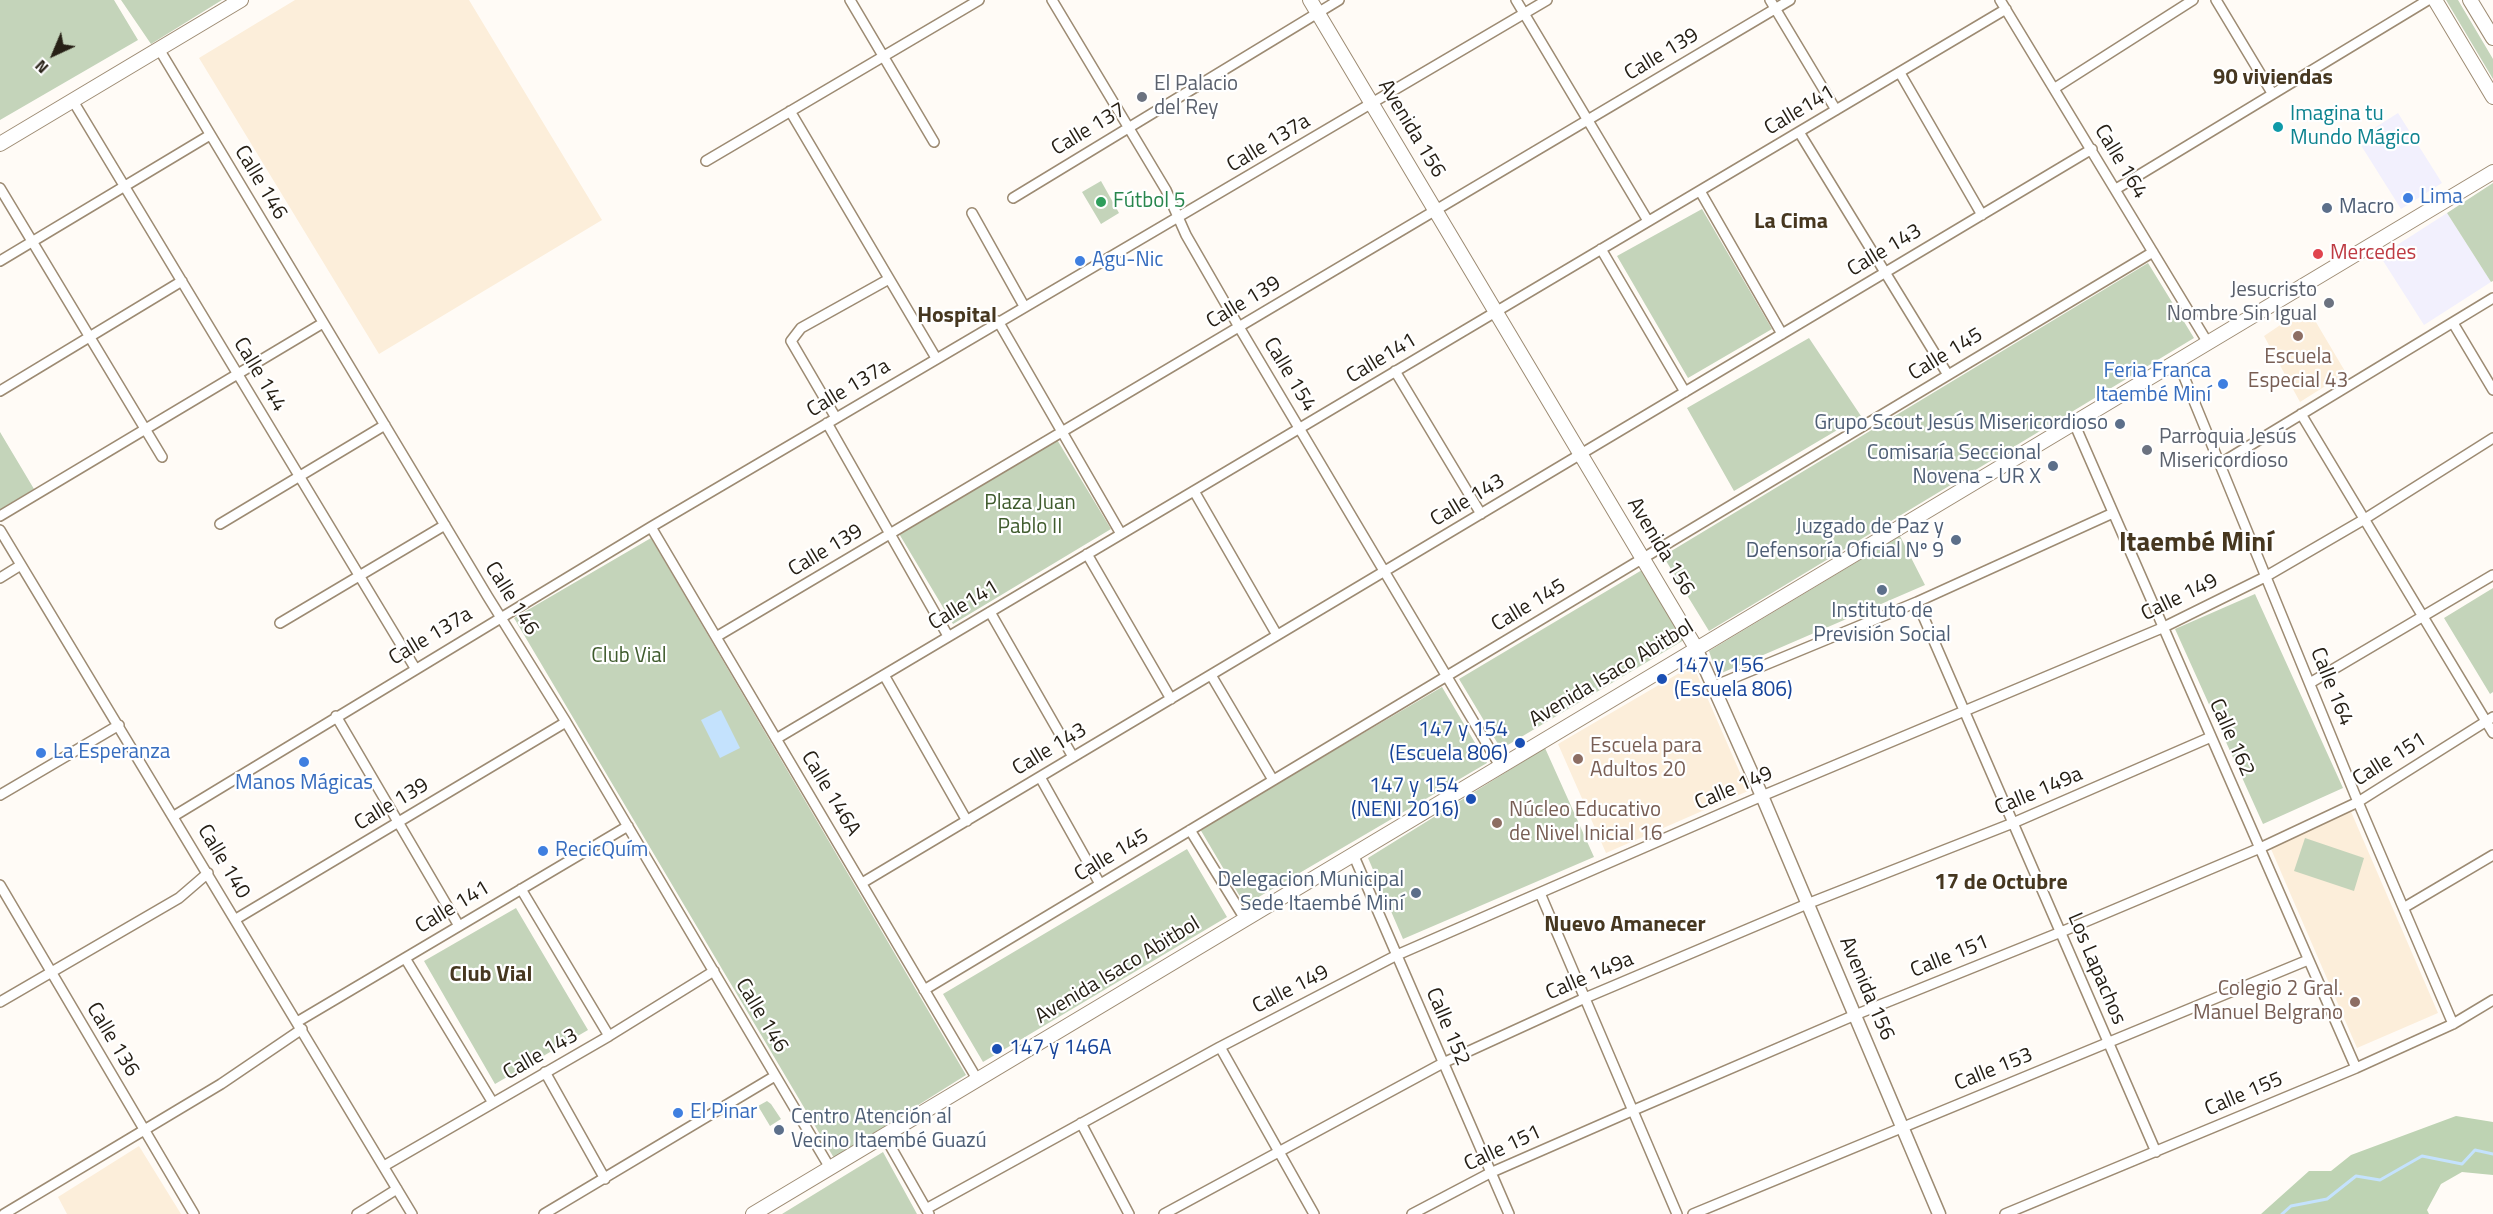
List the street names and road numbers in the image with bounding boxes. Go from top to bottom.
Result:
street label: Calle 139 [1620,23,1704,87]
street label: Avenida 156 [1372,75,1450,183]
street label: Calle141 [1760,80,1840,142]
street label: Calle 137 [1047,98,1131,162]
street label: Calle 137a [1223,109,1315,179]
street label: Calle 164 [2088,120,2152,204]
street label: Calle 146 [228,141,292,225]
street label: Calle 143 [1843,219,1927,283]
street label: Calle 139 [1202,271,1286,335]
street label: Calle 145 [1904,323,1988,387]
street label: Calle141 [1342,328,1422,390]
street label: Calle 144 [227,333,291,417]
street label: Calle 154 [1257,333,1321,417]
street label: Calle 137a [803,354,895,424]
street label: Calle 143 [1426,469,1510,533]
street label: Avenida 156 [1621,493,1699,601]
street label: Calle 139 [784,519,868,583]
street label: Calle 146 [479,557,543,641]
street label: Calle 149 [2138,569,2222,627]
street label: Calle 145 [1487,574,1571,638]
street label: Calle141 [924,575,1004,637]
street label: Calle 137a [385,602,477,672]
street label: Avenida Isaco Abitbol [1525,615,1699,733]
street label: Calle 164 [2304,644,2358,730]
street label: Calle 162 [2203,695,2259,781]
street label: Calle 143 [1008,718,1092,782]
street label: Calle 151 [2348,728,2432,792]
street label: Calle 146A [795,747,865,841]
street label: Calle 149 [1691,761,1777,817]
street label: Calle 149a [1991,762,2087,822]
street label: Calle 139 [350,773,434,837]
street label: Calle 140 [191,820,255,904]
street label: Calle 145 [1070,824,1154,888]
street label: Calle 141 [411,876,495,940]
street label: Los Lapachos [2061,909,2131,1029]
street label: Avenida Isaco Abitbol [1031,912,1205,1030]
street label: Calle 151 [1907,930,1993,984]
street label: Avenida 156 [1833,933,1899,1045]
street label: Calle 149a [1542,947,1638,1007]
street label: Calle 149 [1249,960,1333,1020]
street label: Calle 146 [729,974,793,1058]
street label: Calle 152 [1419,984,1475,1070]
street label: Calle 136 [80,998,144,1082]
street label: Calle 143 [499,1024,583,1086]
street label: Calle 153 [1951,1043,2037,1097]
street label: Calle 155 [2201,1067,2287,1123]
street label: Calle 151 [1460,1120,1546,1178]

